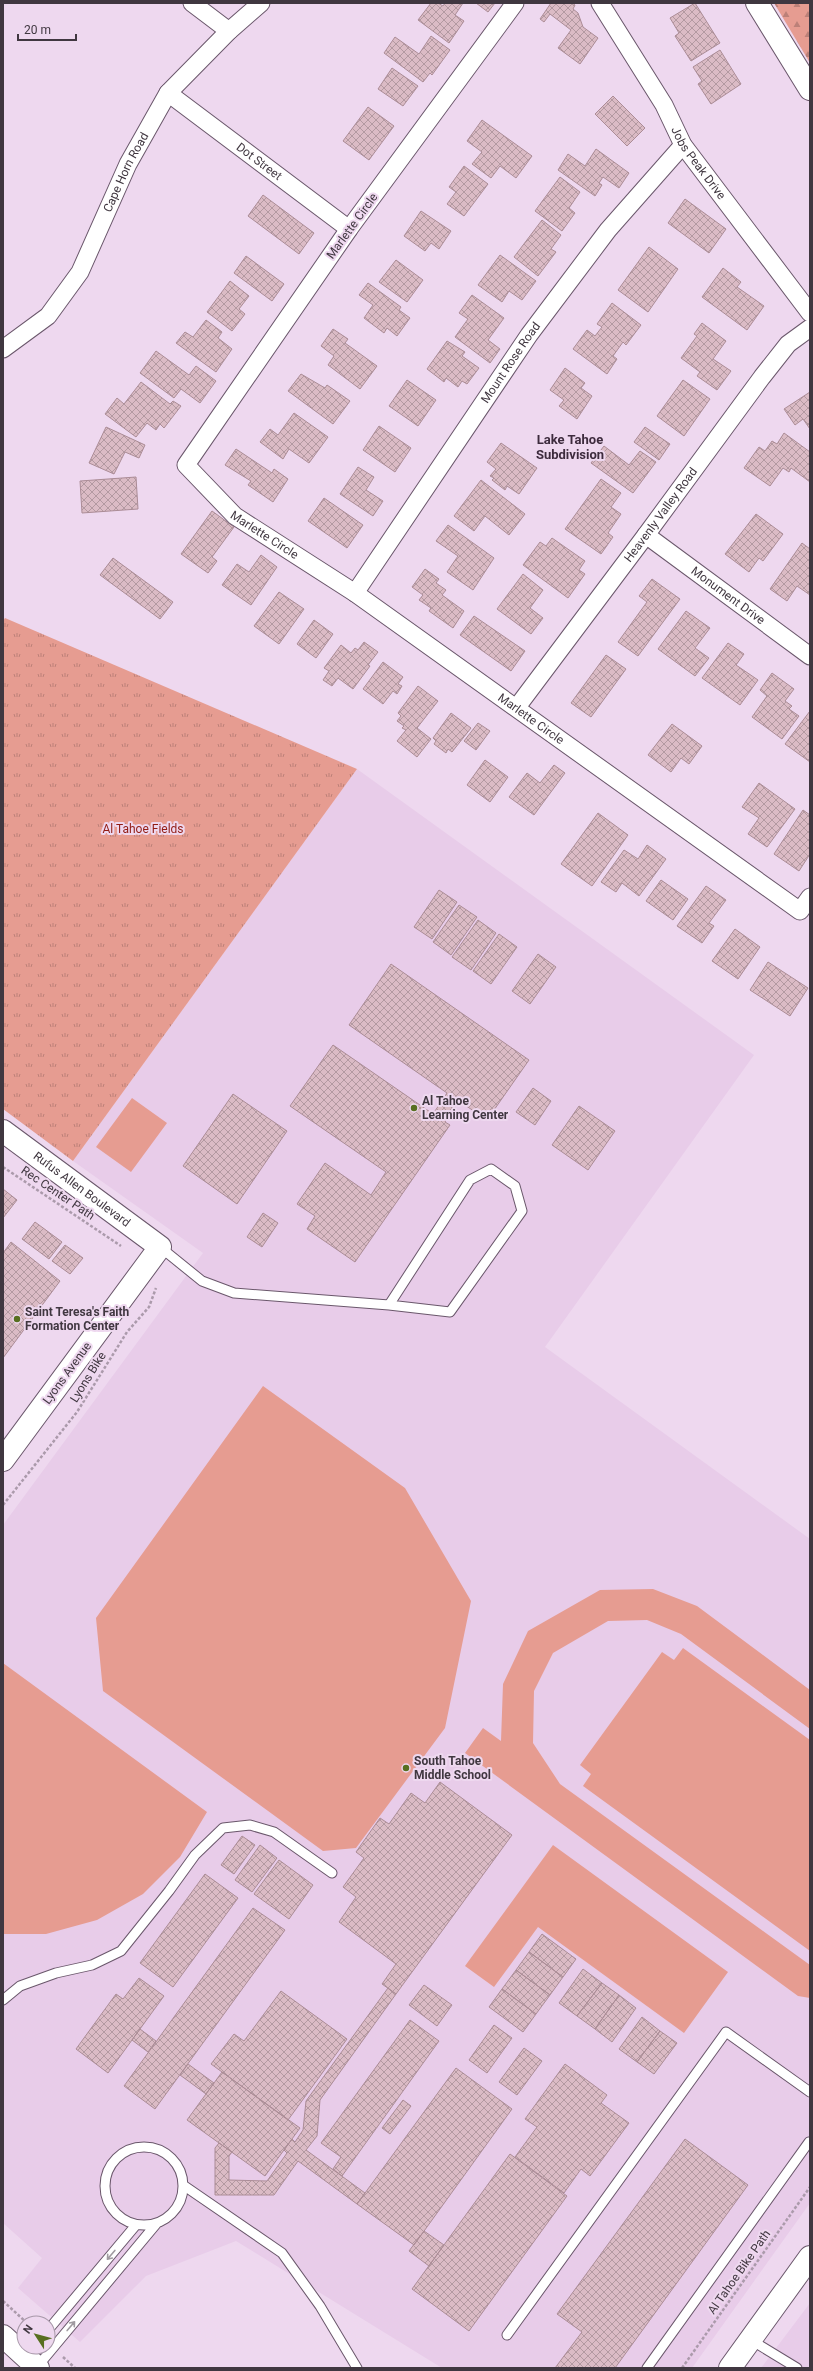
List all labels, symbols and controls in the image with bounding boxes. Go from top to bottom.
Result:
scale bar [18,16,76,42]
text: 20 m [24,23,51,37]
street label: Jobs Peak Drive [668,124,729,202]
street label: Cape Horn Road [101,130,151,214]
street label: Dot Street [234,140,285,183]
street label: Marlette Circle [323,190,381,262]
street label: Mount Rose Road [478,319,543,406]
district label: Lake Tahoe Subdivision [536,432,604,462]
street label: Heavenly Valley Road [621,465,700,565]
street label: Marlette Circle [228,508,301,562]
street label: Monument Drive [688,564,768,627]
street label: Marlette Circle [495,691,567,747]
park label: Al Tahoe Fields [102,822,184,836]
place label: Al Tahoe Learning Center [422,1094,509,1122]
marker: Al Tahoe Learning Center [409,1103,419,1113]
street label: Rufus Allen Boulevard [31,1149,133,1230]
street label: Rec Center Path [19,1163,97,1223]
place label: Saint Teresa's Faith Formation Center [25,1305,130,1333]
marker: Saint Teresa's Faith Formation Center [12,1314,22,1324]
street label: Lyons Avenue [40,1339,94,1407]
street label: Lyons Bike [67,1349,109,1405]
place label: South Tahoe Middle School [414,1754,491,1782]
marker: South Tahoe Middle School [401,1763,411,1773]
street label: Al Tahoe Bike Path [705,2227,773,2317]
one-way arrow [106,2249,115,2260]
north arrow [16,2315,56,2355]
one-way arrow [66,2321,75,2332]
text: N [21,2322,36,2336]

